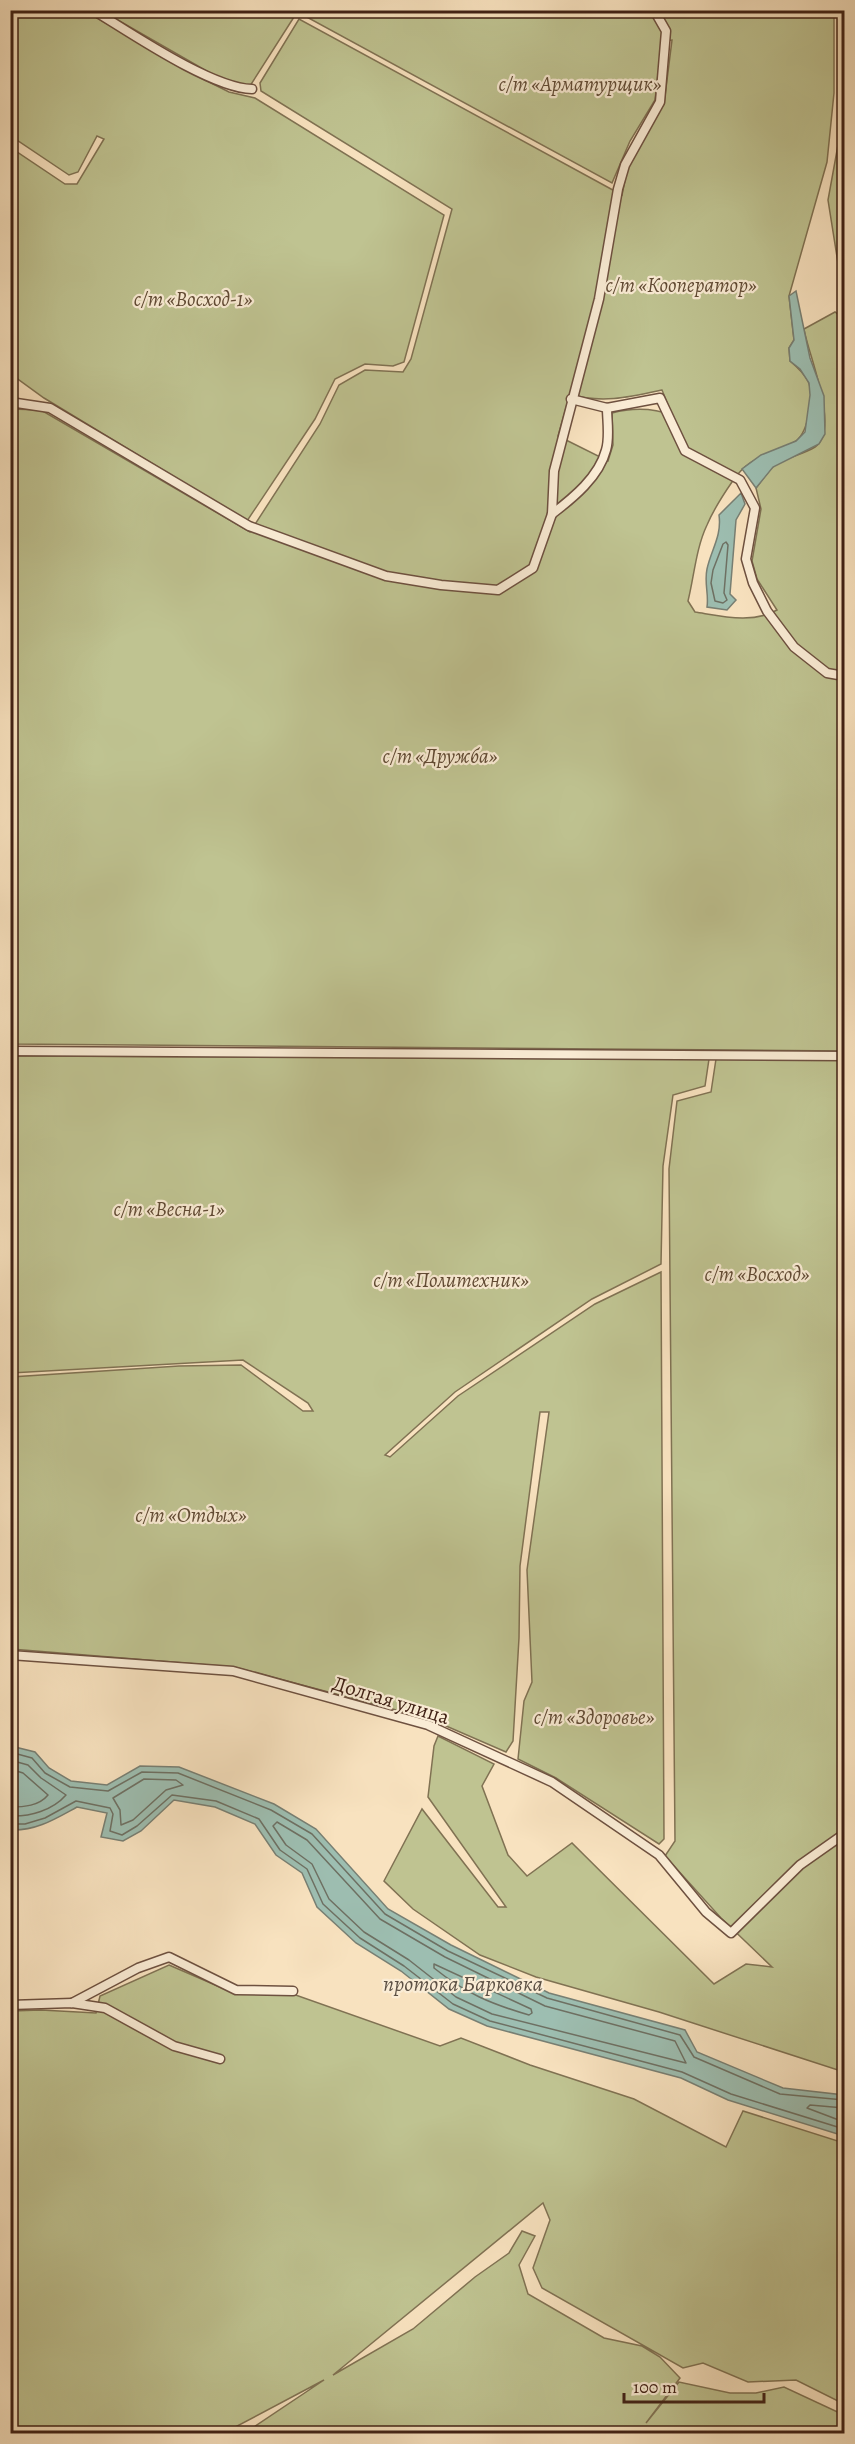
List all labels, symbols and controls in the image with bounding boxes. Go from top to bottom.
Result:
park label: с/т «Арматурщик» [499,70,662,98]
park label: с/т «Кооператор» [605,271,757,299]
park label: с/т «Восход-1» [134,285,253,313]
park label: с/т «Дружба» [383,742,498,770]
park label: с/т «Весна-1» [113,1195,225,1223]
park label: с/т «Восход» [705,1260,810,1288]
park label: с/т «Политехник» [373,1266,529,1294]
park label: с/т «Отдых» [135,1501,247,1529]
street label: Долгая улица [329,1669,453,1731]
park label: с/т «Здоровье» [534,1703,655,1731]
water label: протока Барковка [383,1969,543,1999]
scale bar [624,2366,764,2404]
text: 100 m [633,2375,677,2399]

